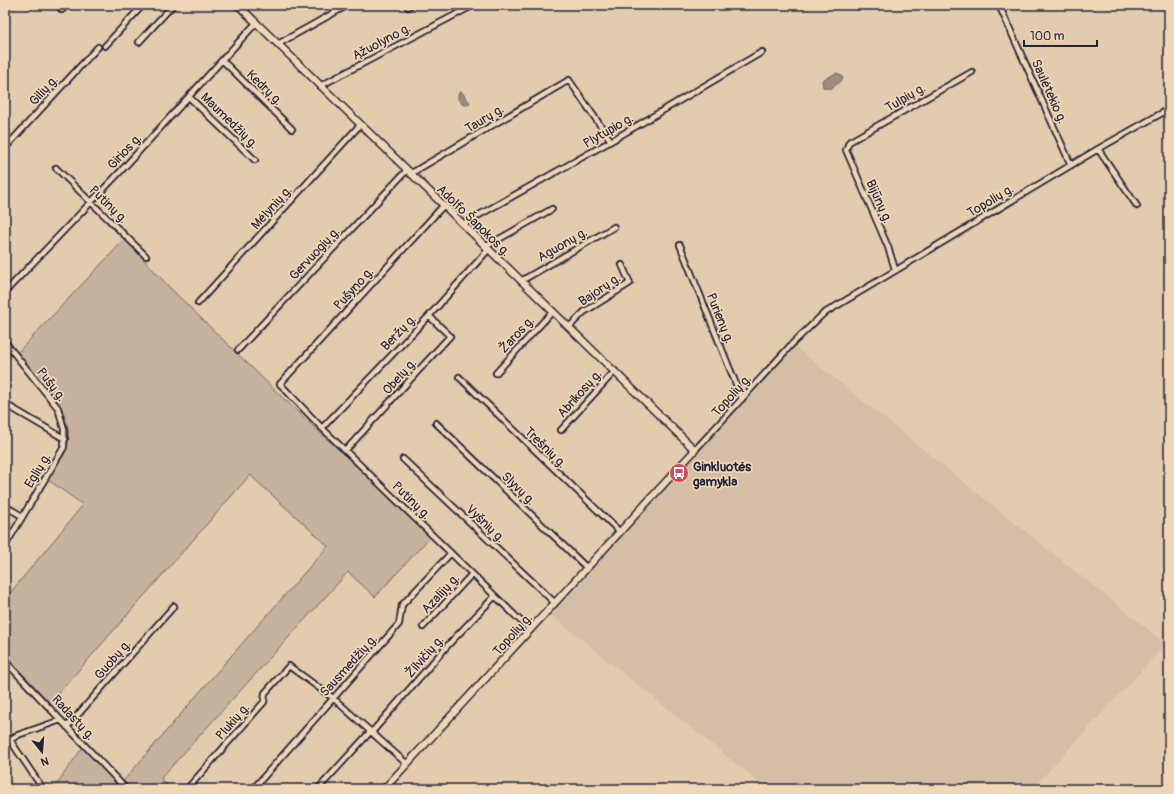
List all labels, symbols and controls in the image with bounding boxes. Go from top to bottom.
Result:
street label: Ąžuolyno g. [350,20,413,64]
scale bar [1024,22,1097,48]
text: 100 m [1030,29,1065,44]
street label: Saulėtekio g. [1028,57,1070,126]
street label: Kedrų g. [243,67,286,109]
street label: Gilių g. [26,72,62,109]
street label: Tulpių g. [883,80,928,116]
street label: Maumedžių g. [197,89,261,152]
street label: Taurų g. [462,101,507,137]
street label: Plytupio g. [581,110,636,152]
street label: Girios g. [104,131,145,173]
street label: Bijūnų g. [862,177,896,226]
street label: Topolių g. [964,181,1017,221]
street label: Putinų g. [86,182,131,227]
street label: Mėlynių g. [248,182,296,233]
street label: Adolfo Šapokos g. [433,182,513,260]
street label: Gervuogių g. [286,224,343,284]
street label: Aguonų g. [535,224,590,265]
street label: Pušyno g. [330,264,377,313]
street label: Bajorų g. [576,270,624,310]
street label: Purienų g. [703,291,737,346]
street label: Beržų g. [378,311,420,354]
street label: Žaros g. [496,313,538,356]
street label: Obelų g. [379,355,420,398]
street label: Pušų g. [33,365,69,405]
street label: Abrikosų g. [554,366,605,421]
street label: Topolių g. [709,371,755,420]
street label: Trešnių g. [521,424,570,472]
street label: Eglių g. [21,450,54,491]
place label: Ginkluotės gamykla [693,459,751,490]
bus stop icon: Ginkluotės gamykla [668,462,690,484]
street label: Slyvų g. [498,469,539,509]
street label: Putinų g. [389,478,434,523]
street label: Vyšnių g. [463,501,508,546]
street label: Azalijų g. [418,570,463,617]
street label: Topolių g. [490,610,536,659]
street label: Sausmedžių g. [317,631,381,700]
street label: Žilvičių g. [402,632,447,681]
street label: Guobų g. [91,636,134,683]
street label: Radastų g. [48,692,98,744]
street label: Plukių g. [212,700,253,743]
north arrow [22,732,62,772]
text: N [39,754,50,769]

